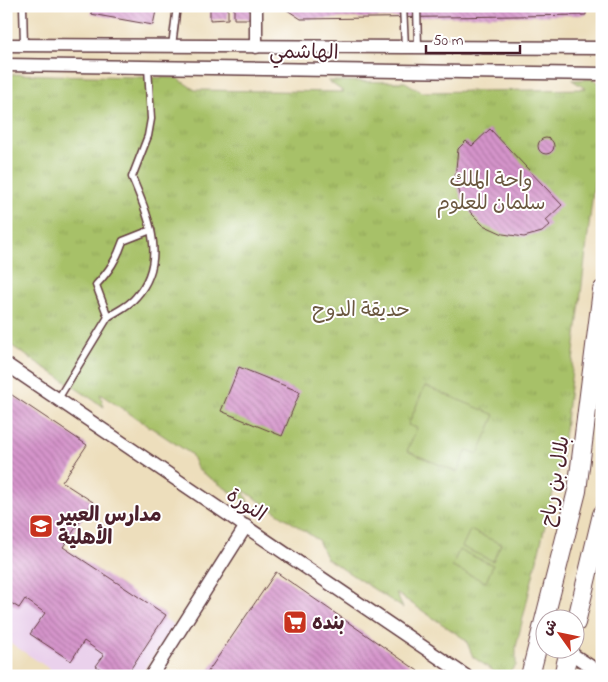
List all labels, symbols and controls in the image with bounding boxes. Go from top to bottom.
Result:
scale bar [426,22,519,54]
text: 50 m [433,30,464,52]
street label: الهاشمي [269,38,339,70]
park label: واحة الملك سلمان للعلوم [436,167,546,219]
park label: حديقة الدوح [312,297,410,326]
street label: بلال بن رباح [534,434,579,529]
street label: النورة [220,482,272,530]
place label: مدارس العبير الأهلية [56,502,162,554]
school or university icon: مدارس العبير الأهلية [28,513,54,539]
supermarket icon: بنده [282,609,308,635]
place label: بنده [312,610,345,639]
north arrow [536,610,586,660]
text: ش [537,616,563,640]

